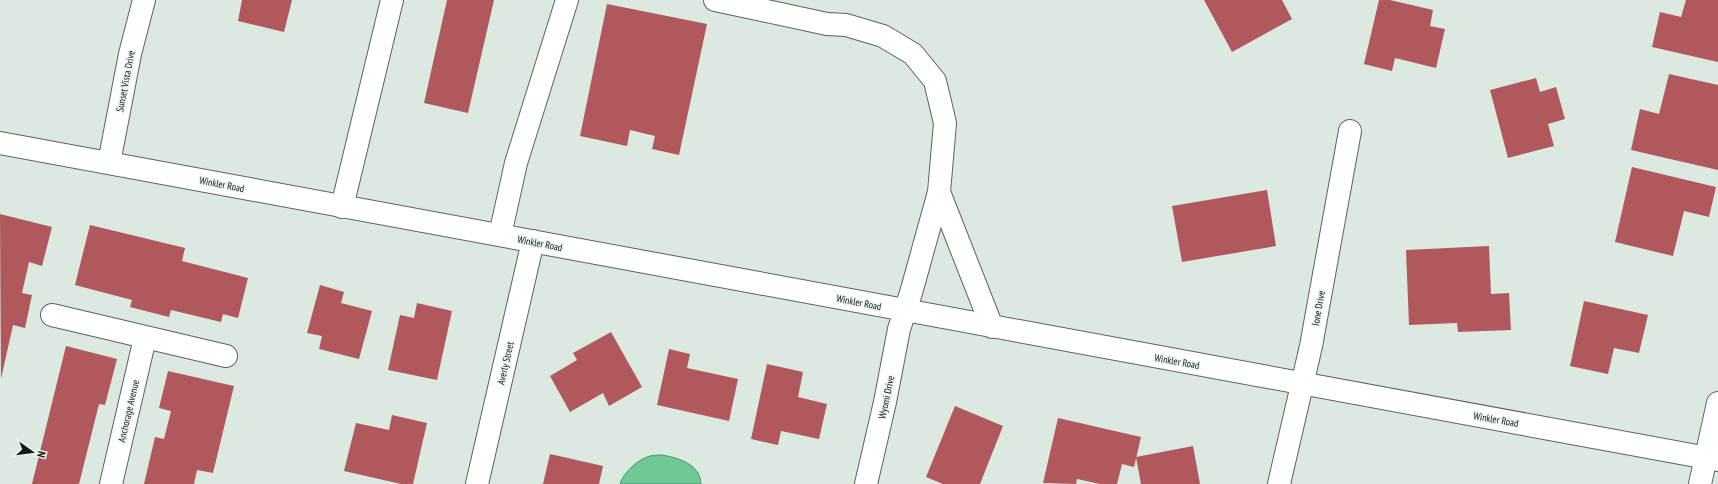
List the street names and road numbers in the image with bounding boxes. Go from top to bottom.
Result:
street label: Sunset Vista Drive [113,49,138,113]
street label: Winkler Road [198,174,245,195]
street label: Winkler Road [516,233,563,254]
street label: Ione Drive [1309,289,1328,327]
street label: Winkler Road [835,292,882,313]
street label: Averly Street [494,340,517,386]
street label: Winkler Road [1153,351,1200,372]
street label: Wyomi Drive [876,374,897,420]
street label: Anchorage Avenue [115,379,142,444]
street label: Winkler Road [1472,409,1519,430]

